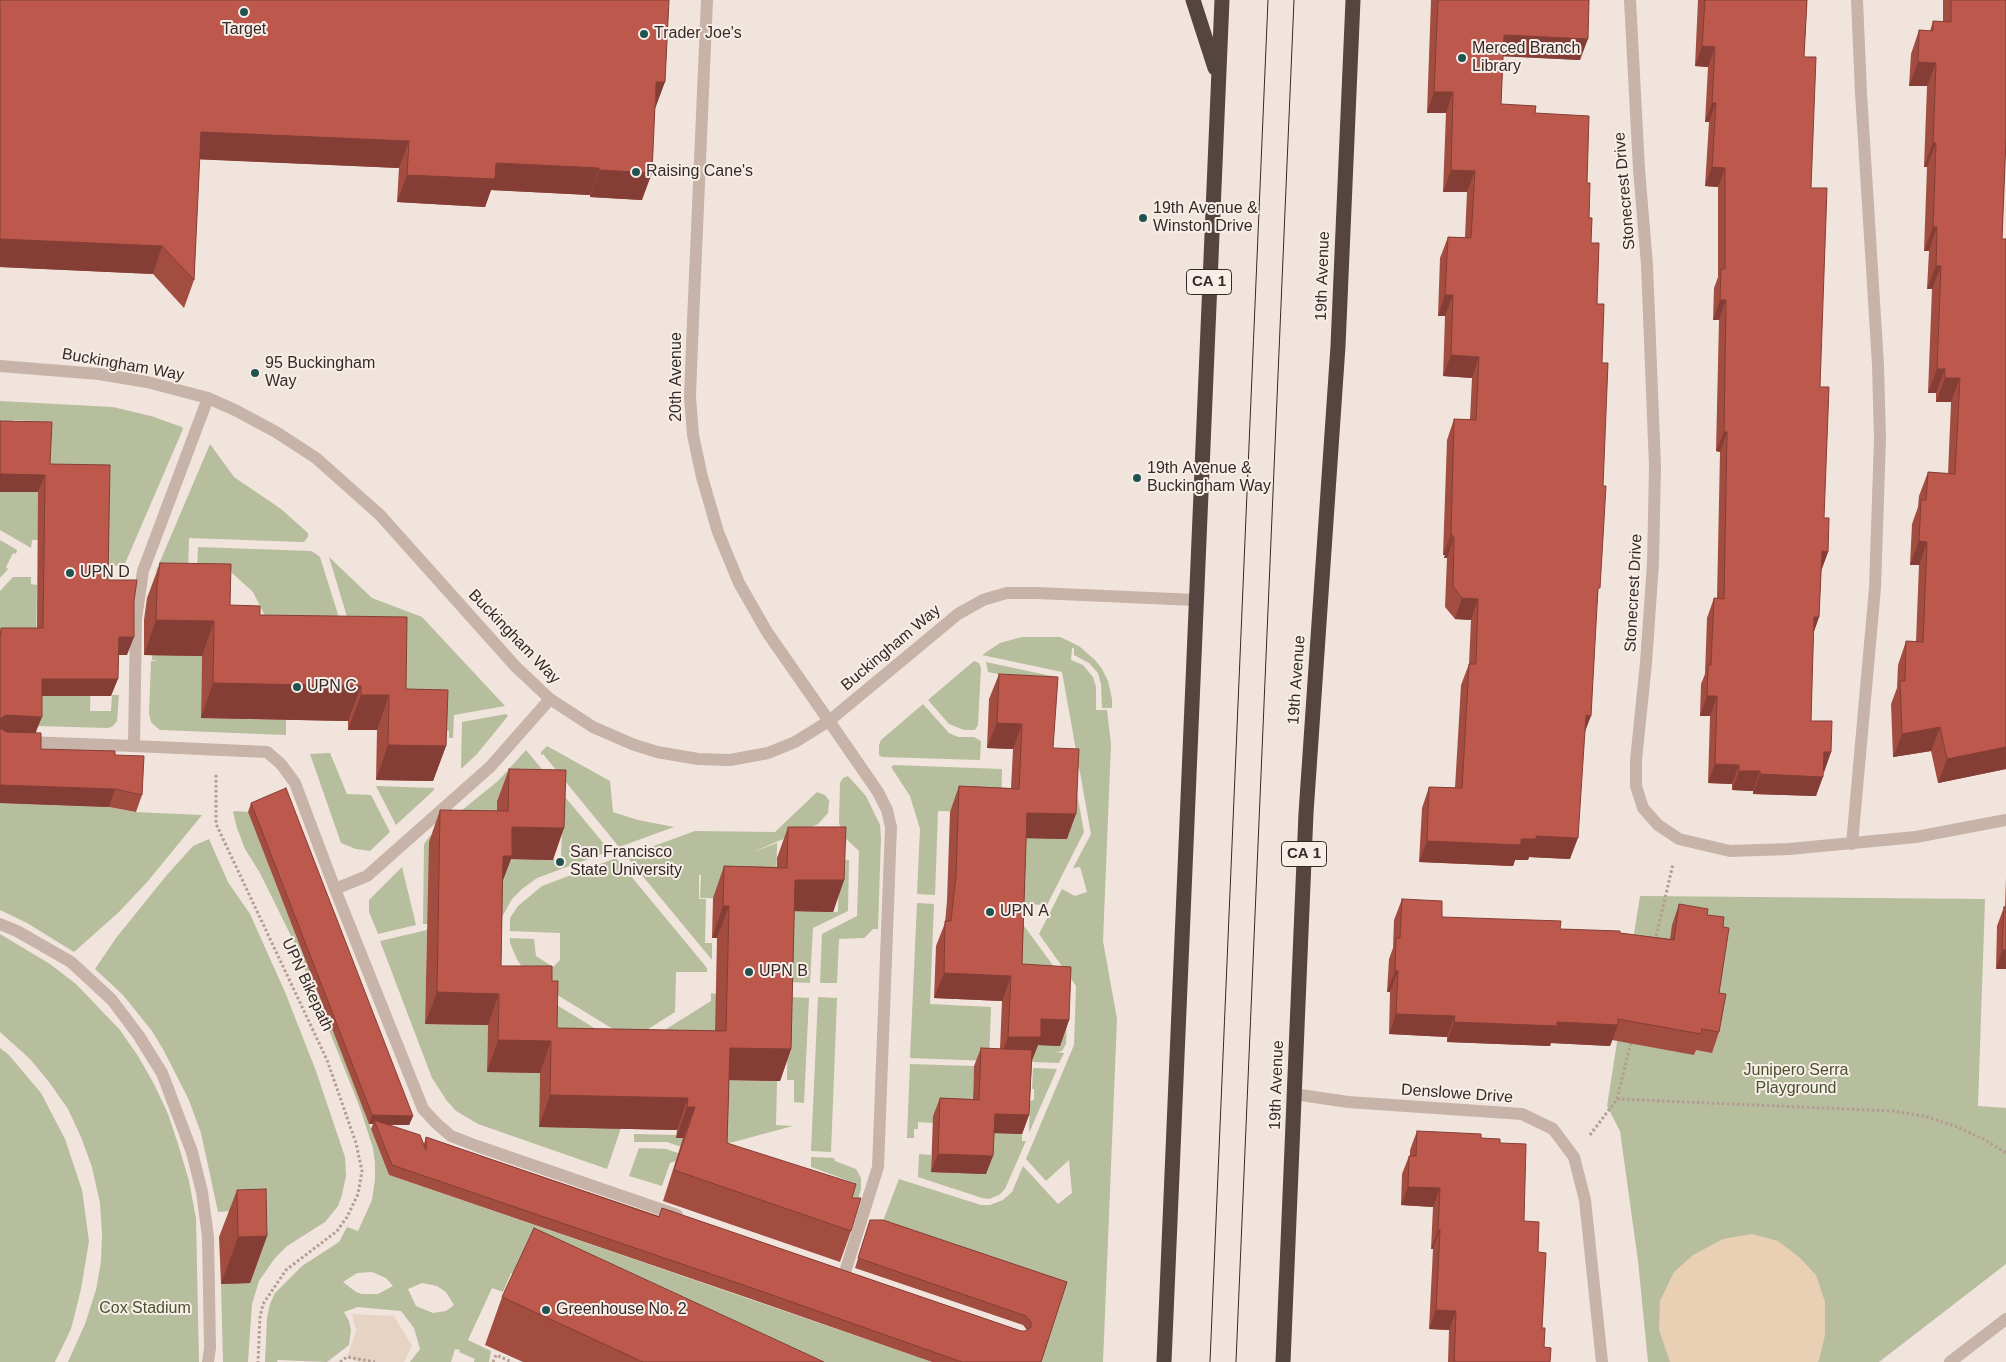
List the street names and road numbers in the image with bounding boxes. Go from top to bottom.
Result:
street label: Stonecrest Drive [1610,131,1640,251]
street label: 19th Avenue [1312,231,1334,321]
road number: CA 1 [1186,270,1232,294]
street label: 20th Avenue [667,332,687,422]
street label: Buckingham Way [60,345,186,385]
street label: Stonecrest Drive [1621,533,1647,653]
street label: Buckingham Way [464,586,564,688]
street label: Buckingham Way [837,601,945,695]
street label: 19th Avenue [1284,635,1310,725]
road number: CA 1 [1282,842,1326,866]
street label: UPN Bikepath [277,935,337,1035]
street label: 19th Avenue [1266,1040,1288,1130]
street label: Denslowe Drive [1400,1081,1514,1107]

